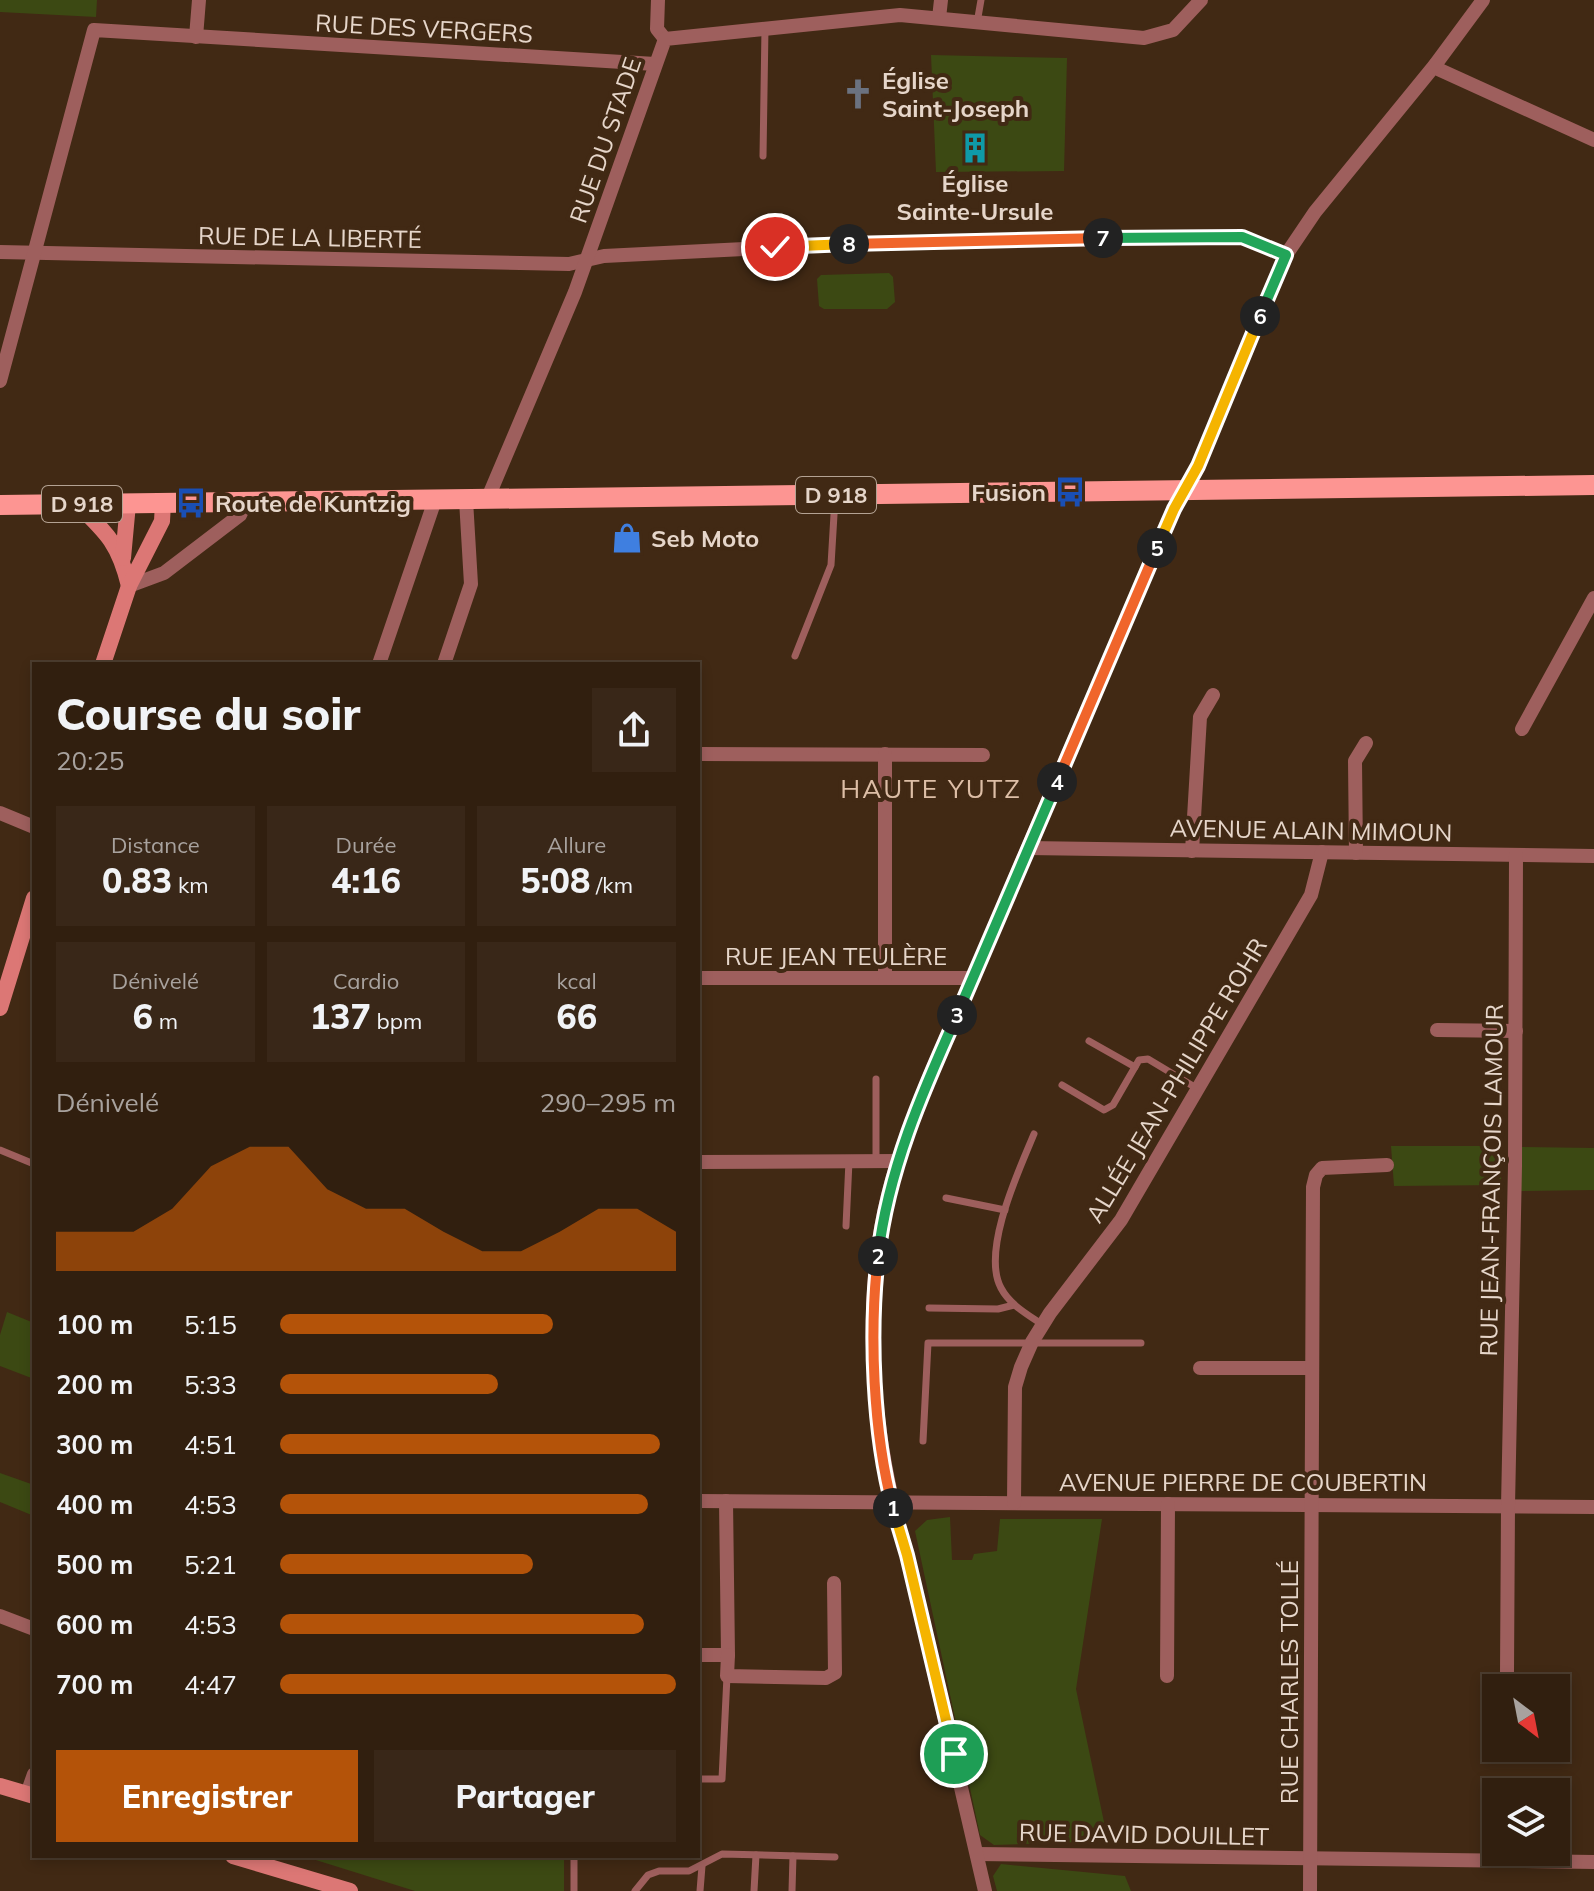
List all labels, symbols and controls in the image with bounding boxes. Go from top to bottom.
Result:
street label: RUE DES VERGERS [314,7,534,49]
street label: RUE DU STADE [563,53,647,227]
place label: Église Saint-Joseph [882,65,1029,123]
church icon: Église Saint-Joseph [841,77,875,111]
building icon: Église Sainte-Ursule [958,131,992,165]
place label: Église Sainte-Ursule [897,168,1053,226]
pin [741,213,809,281]
pin: 7 [1083,218,1123,258]
street label: RUE DE LA LIBERTÉ [198,220,422,254]
pin: 8 [829,224,869,264]
text: 7 [1096,224,1110,252]
icon: check [753,225,797,269]
text: 8 [842,230,856,258]
pin: 6 [1240,296,1280,336]
text: 6 [1253,302,1267,330]
bus stop icon: Fusion [1053,475,1087,509]
road number: D 918 [796,477,876,513]
place label: Fusion [971,477,1046,507]
road number: D 918 [42,486,122,522]
bus stop icon: Route de Kuntzig [174,486,208,520]
place label: Route de Kuntzig [215,488,411,518]
shop icon: Seb Moto [610,521,644,555]
place label: Seb Moto [651,523,759,553]
pin: 5 [1137,528,1177,568]
text: 5 [1150,534,1164,562]
text: Course du soir [56,686,360,741]
button: share [592,688,676,772]
text: 20:25 [56,744,124,777]
pin: 4 [1037,762,1077,802]
text: 4 [1050,768,1064,796]
district label: HAUTE YUTZ [840,772,1022,805]
street label: AVENUE ALAIN MIMOUN [1169,813,1453,847]
text: Distance [111,831,200,859]
text: Durée [336,831,396,859]
text: Allure [547,831,606,859]
text: 0.83 [102,859,172,902]
text: 4:16 [331,859,401,902]
text: 5:08 [520,859,590,902]
text: km [172,871,209,899]
text: /km [590,871,633,899]
street label: ALLÉE JEAN-PHILIPPE ROHR [1079,932,1273,1228]
street label: RUE JEAN TEULÈRE [725,941,947,971]
text: Dénivelé [112,967,199,995]
text: Cardio [333,967,399,995]
text: kcal [557,967,597,995]
text: 6 [133,995,153,1038]
text: 137 [310,995,371,1038]
text: 66 [556,995,597,1038]
pin: 3 [937,995,977,1035]
text: 3 [950,1001,964,1029]
street label: RUE JEAN-FRANÇOIS LAMOUR [1473,1003,1509,1357]
text: m [153,1007,178,1035]
text: bpm [371,1007,422,1035]
text: Dénivelé [56,1086,159,1119]
text: 290–295 m [540,1086,676,1119]
pin: 2 [858,1236,898,1276]
text: 2 [871,1242,885,1270]
text: 100 m [56,1308,133,1341]
text: 5:15 [184,1308,237,1341]
text: 200 m [56,1368,133,1401]
text: 5:33 [184,1368,237,1401]
text: 300 m [56,1428,133,1461]
text: 4:51 [184,1428,237,1461]
street label: AVENUE PIERRE DE COUBERTIN [1059,1467,1427,1497]
text: 400 m [56,1488,133,1521]
text: 4:53 [184,1488,237,1521]
pin: 1 [873,1488,913,1528]
text: 1 [886,1494,900,1522]
text: 500 m [56,1548,133,1581]
text: 5:21 [184,1548,237,1581]
street label: RUE CHARLES TOLLÉ [1274,1560,1304,1804]
text: 600 m [56,1608,133,1641]
text: 4:53 [184,1608,237,1641]
text: 700 m [56,1668,133,1701]
text: 4:47 [184,1668,237,1701]
north arrow [1482,1674,1570,1762]
map controls [1482,1674,1570,1866]
pin [920,1720,988,1788]
icon: arrive [932,1732,976,1776]
button: Enregistrer [56,1750,358,1842]
button: Partager [374,1750,676,1842]
button: layers [1482,1778,1570,1866]
street label: RUE DAVID DOUILLET [1019,1817,1270,1851]

